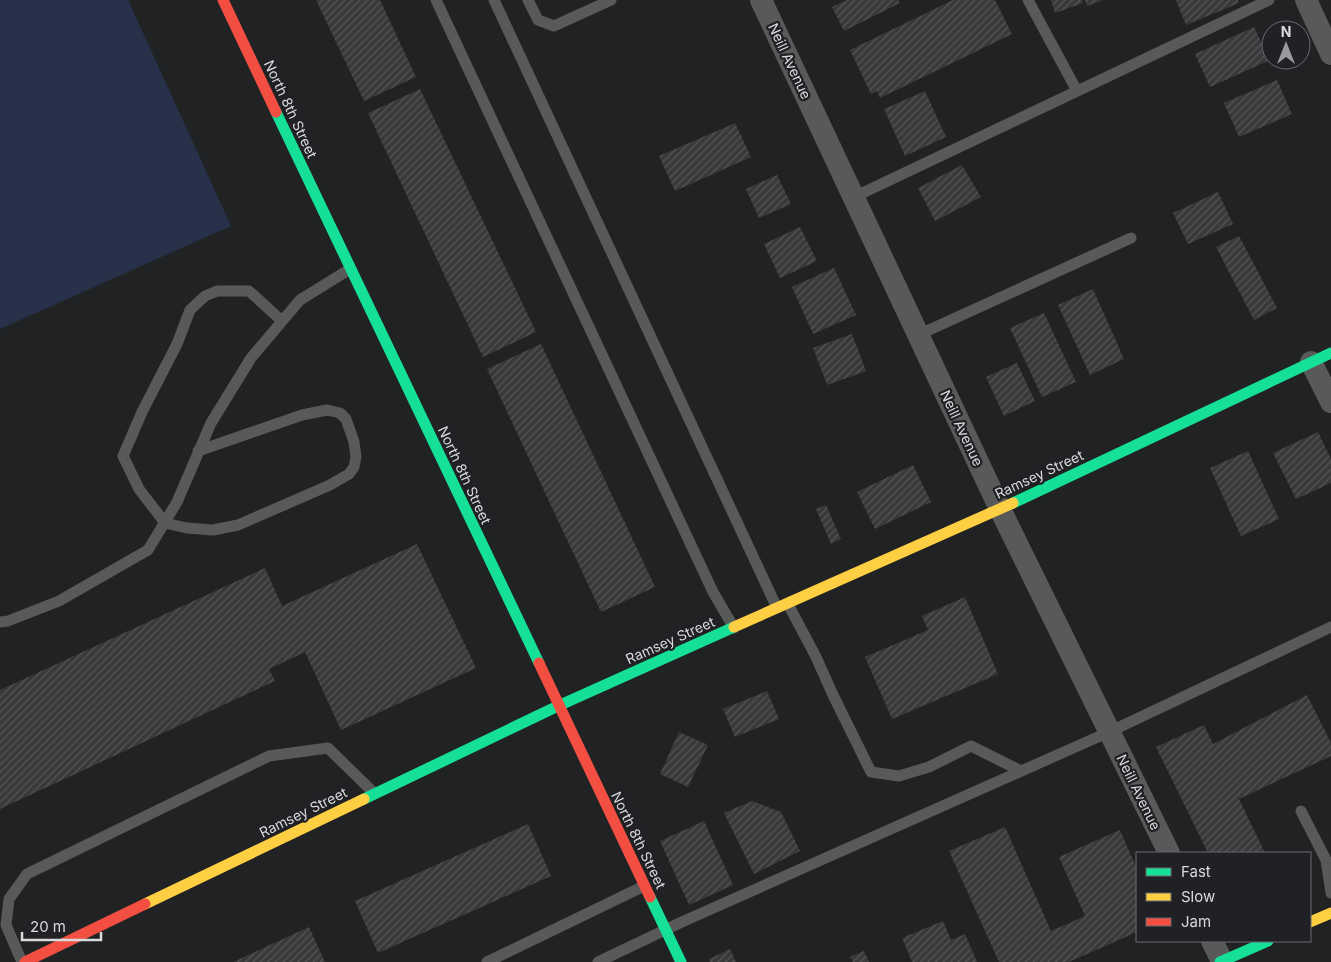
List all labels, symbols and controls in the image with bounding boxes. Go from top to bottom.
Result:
street label: Neill Avenue [765,20,815,102]
north arrow [1261,20,1311,70]
text: N [1281,23,1291,40]
street label: North 8th Street [261,57,321,161]
street label: Neill Avenue [937,387,987,469]
street label: North 8th Street [435,423,495,527]
street label: Ramsey Street [992,446,1086,502]
street label: Ramsey Street [623,613,718,667]
street label: Neill Avenue [1113,751,1165,833]
street label: Ramsey Street [256,783,350,841]
street label: North 8th Street [608,789,670,892]
legend [1136,852,1311,942]
text: Fast [1181,862,1211,881]
text: Slow [1181,887,1215,906]
scale bar [22,910,101,942]
text: Jam [1181,912,1211,931]
text: 20 m [30,917,66,936]

